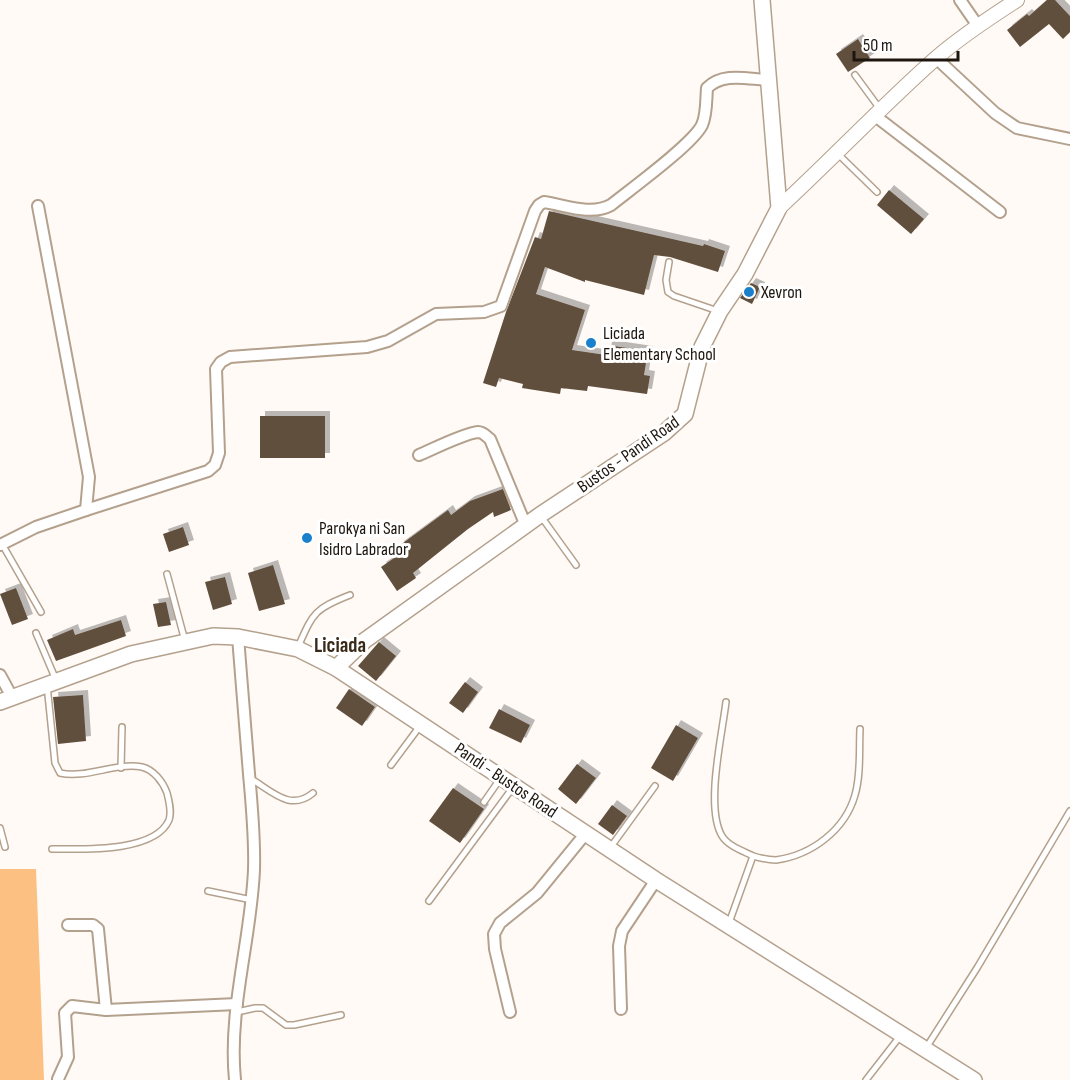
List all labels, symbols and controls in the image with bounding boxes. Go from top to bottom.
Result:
scale bar [854,24,958,62]
text: 50 m [863,35,893,56]
place label: Xevron [760,282,802,303]
marker: Xevron [742,285,756,299]
place label: Liciada Elementary School [603,323,716,365]
marker: Liciada Elementary School [584,336,598,350]
street label: Bustos - Pandi Road [573,412,683,497]
place label: Parokya ni San Isidro Labrador [319,518,408,560]
marker: Parokya ni San Isidro Labrador [300,531,314,545]
district label: Liciada [314,633,366,658]
street label: Pandi - Bustos Road [450,738,561,822]

